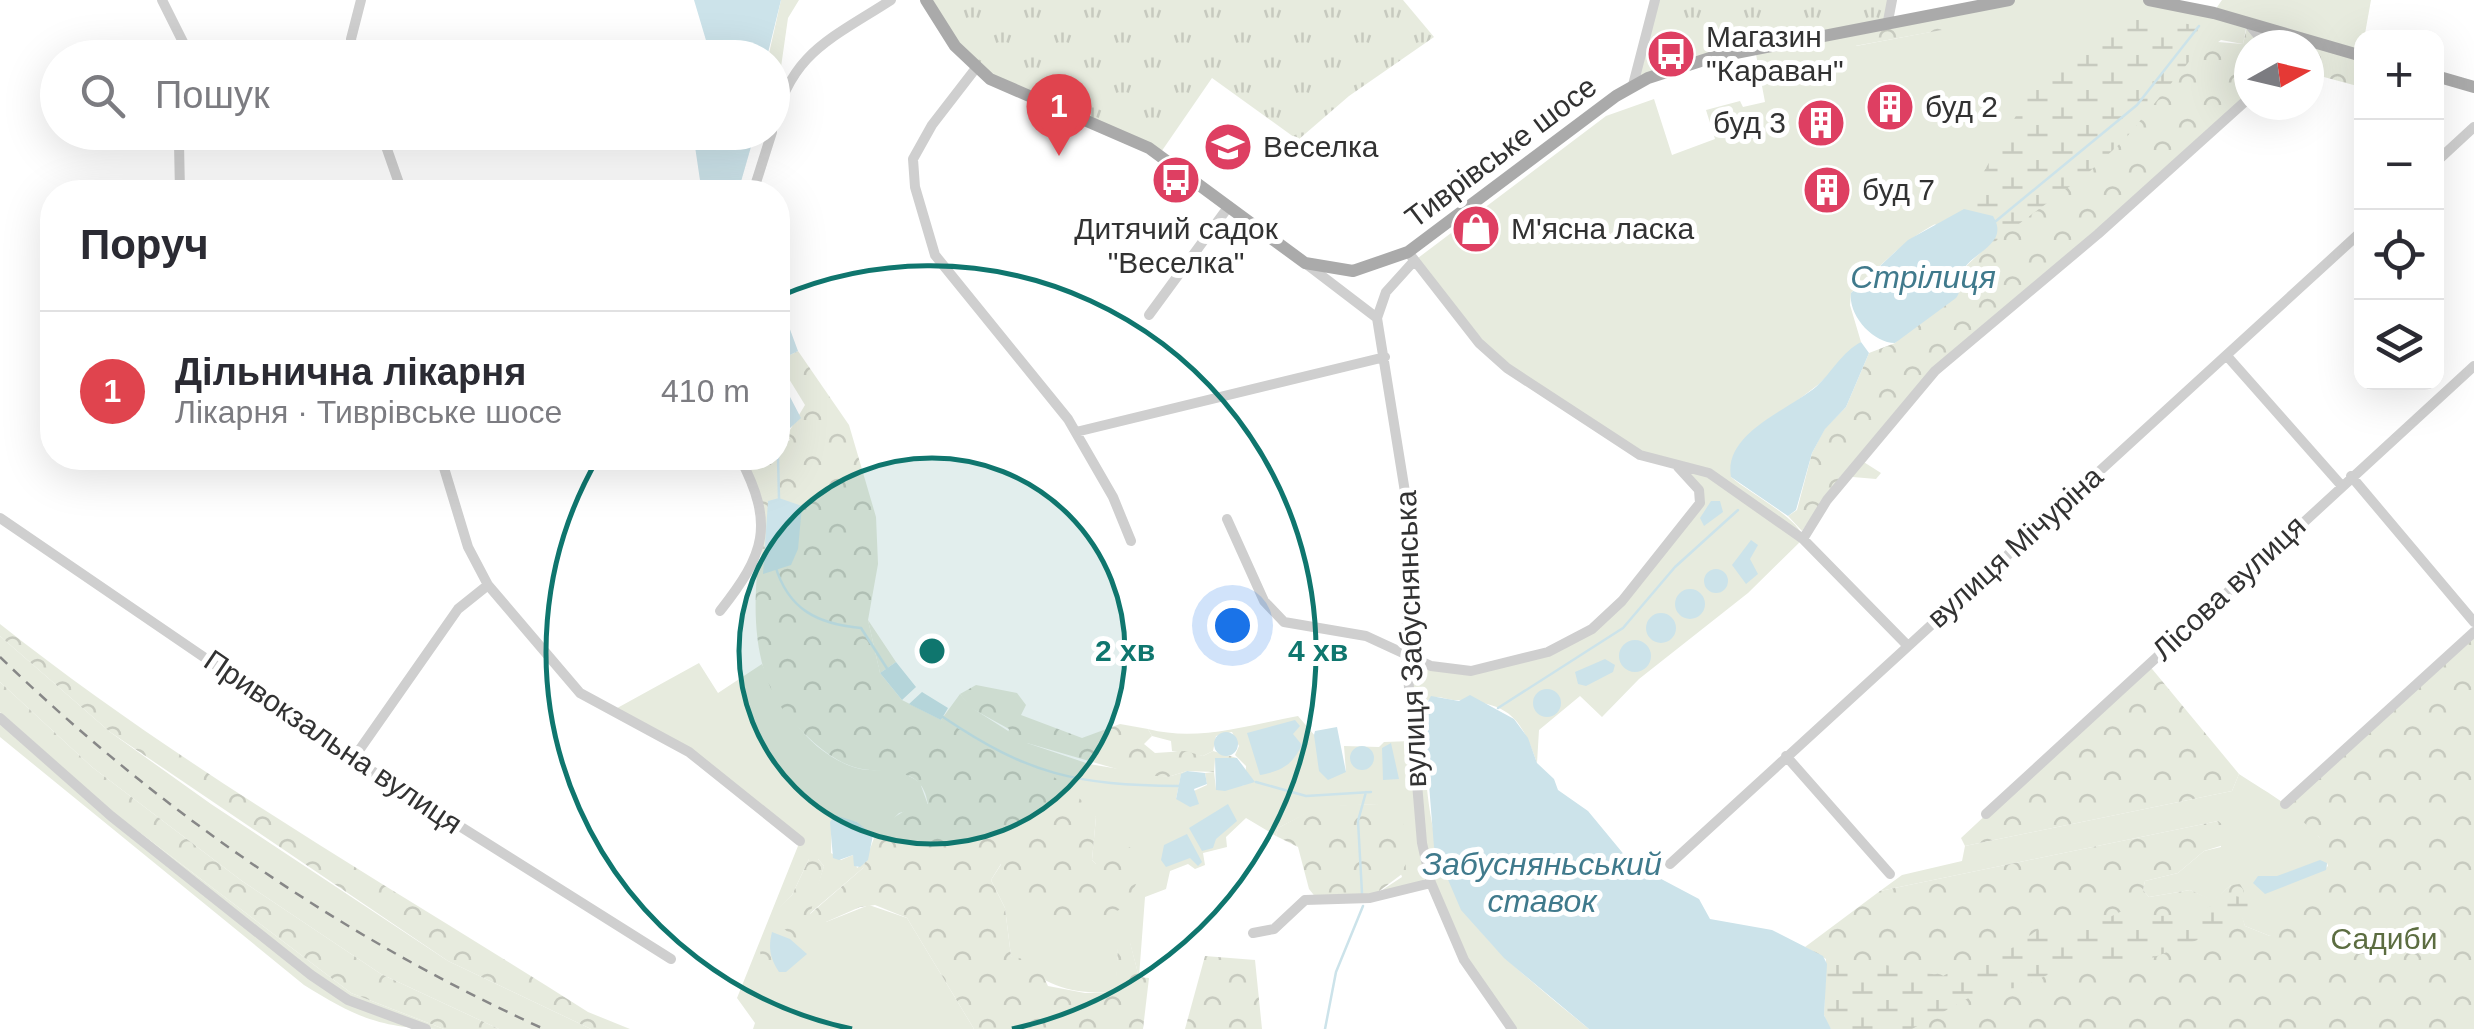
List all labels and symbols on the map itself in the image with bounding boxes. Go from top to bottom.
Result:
place label: Магазин "Караван" [1706,20,1844,87]
bus stop icon: Магазин "Караван" [1645,28,1697,80]
north arrow [2234,30,2324,120]
street label: Тиврівське шосе [1399,69,1603,234]
pin: 1 [1026,74,1092,156]
building icon: буд 2 [1864,81,1916,133]
place label: буд 2 [1925,90,1998,123]
building icon: буд 3 [1795,97,1847,149]
place label: буд 3 [1713,106,1786,139]
school or university icon: Веселка [1202,121,1254,173]
place label: Веселка [1263,130,1379,163]
bus stop icon: Дитячий садок "Веселка" [1150,154,1202,206]
building icon: буд 7 [1801,164,1853,216]
place label: буд 7 [1862,173,1935,206]
shop icon: М'ясна ласка [1450,203,1502,255]
place label: Дитячий садок "Веселка" [1074,212,1279,279]
place label: М'ясна ласка [1511,212,1695,245]
water label: Стрілиця [1850,259,1996,295]
street label: вулиця Мічуріна [1920,459,2109,634]
street label: вулиця Забуснянська [1389,490,1432,788]
street label: Лісова вулиця [2146,509,2312,667]
your location [1207,600,1258,651]
centre of rings [914,633,950,669]
text: 2 хв [1095,634,1155,667]
text: 4 хв [1288,634,1348,667]
street label: Привокзальна вулиця [198,643,468,840]
water label: Забусняньський ставок [1422,846,1662,919]
park label: Садиби [2331,922,2437,955]

